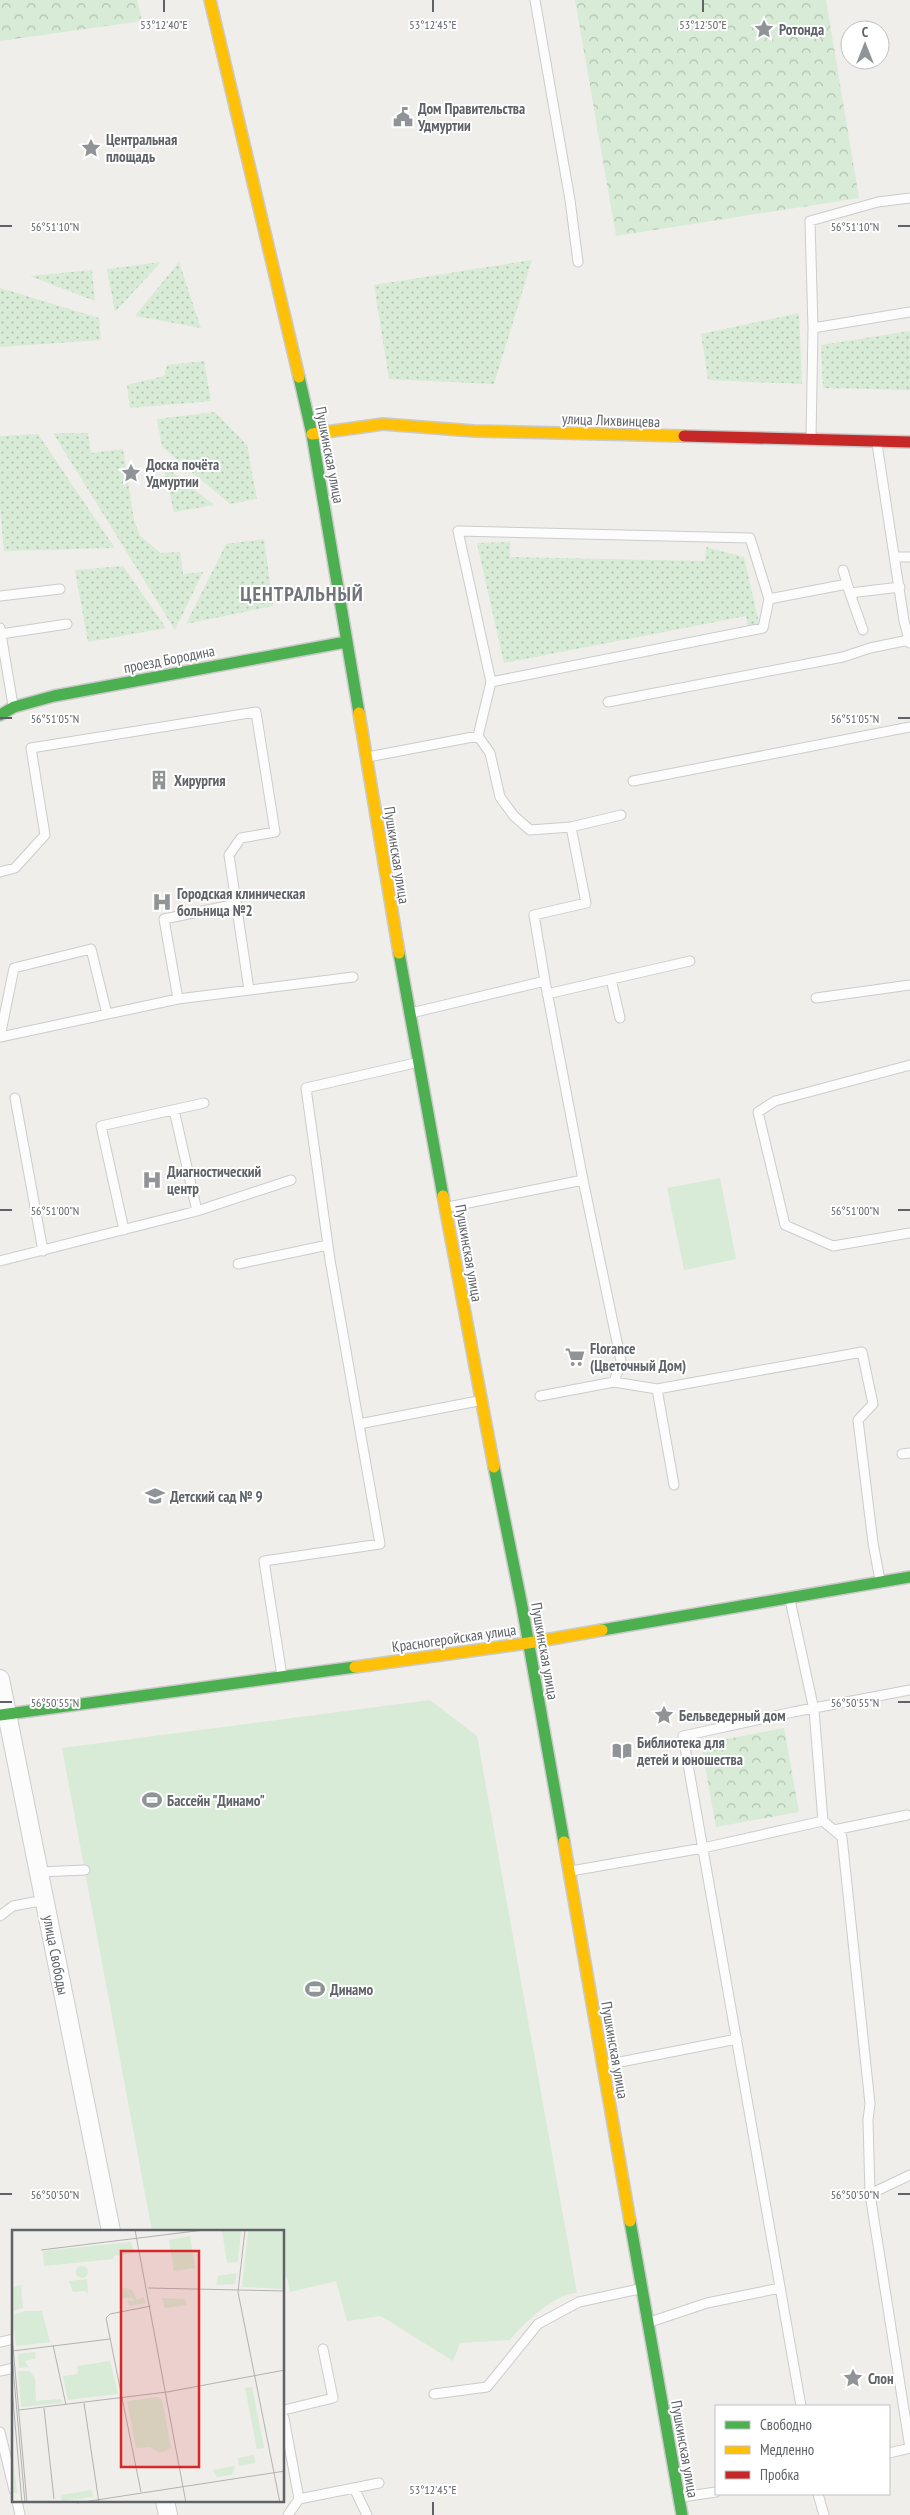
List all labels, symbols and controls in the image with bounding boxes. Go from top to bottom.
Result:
text: 53°12'40"E [140,17,188,32]
text: 53°12'45"E [409,17,457,32]
text: 53°12'50"E [679,17,727,32]
place icon: Ротонда [753,18,775,40]
place label: Ротонда [779,20,824,39]
north arrow [840,20,890,70]
text: С [862,23,869,41]
place label: Дом Правительства Удмуртии [417,99,525,135]
public building icon: Дом Правительства Удмуртии [392,106,414,128]
place label: Центральная площадь [106,130,177,166]
place icon: Центральная площадь [80,137,102,159]
text: 56°51'10"N [31,219,79,234]
text: 56°51'10"N [831,219,879,234]
street label: Пушкинская улица [311,405,349,505]
street label: улица Лихвинцева [562,409,660,431]
place label: Доска почёта Удмуртии [145,455,219,491]
place icon: Доска почёта Удмуртии [120,462,142,484]
district label: ЦЕНТРАЛЬНЫЙ [240,581,364,607]
street label: проезд Бородина [122,641,216,677]
text: 56°51'05"N [31,711,79,726]
text: 56°51'05"N [831,711,879,726]
building icon: Хирургия [148,769,170,791]
place label: Хирургия [174,771,226,790]
street label: Пушкинская улица [380,805,414,905]
place label: Городская клиническая больница №2 [177,884,305,920]
hospital icon: Городская клиническая больница №2 [151,891,173,913]
place label: Диагностический центр [167,1162,262,1198]
hospital icon: Диагностический центр [141,1169,163,1191]
text: 56°51'00"N [31,1203,79,1218]
street label: Пушкинская улица [451,1203,487,1303]
text: 56°51'00"N [831,1203,879,1218]
place label: Florance (Цветочный Дом) [590,1339,686,1375]
supermarket icon: Florance (Цветочный Дом) [564,1346,586,1368]
school or university icon: Детский сад № 9 [144,1485,166,1507]
place label: Детский сад № 9 [170,1487,263,1506]
street label: Пушкинская улица [527,1601,563,1701]
street label: Красногеройская улица [391,1620,517,1656]
text: 56°50'55"N [31,1695,79,1710]
text: 56°50'55"N [831,1695,879,1710]
place icon: Бельведерный дом [653,1704,675,1726]
place label: Бельведерный дом [679,1706,786,1725]
place label: Библиотека для детей и юношества [636,1733,743,1769]
library icon: Библиотека для детей и юношества [611,1740,633,1762]
sports icon: Бассейн "Динамо" [141,1789,163,1811]
place label: Бассейн "Динамо" [167,1791,265,1810]
street label: улица Свободы [39,1913,73,1997]
sports icon: Динамо [304,1978,326,2000]
place label: Динамо [330,1980,374,1999]
street label: Пушкинская улица [597,2000,633,2100]
text: 56°50'50"N [31,2187,79,2202]
text: 56°50'50"N [831,2187,879,2202]
inset map [12,2230,285,2502]
place icon: Слон [842,2367,864,2389]
place label: Слон [868,2369,894,2388]
street label: Пушкинская улица [667,2399,703,2499]
legend [715,2405,890,2495]
text: Свободно [760,2415,812,2434]
text: Медленно [760,2440,814,2459]
text: Пробка [760,2465,799,2484]
text: 53°12'45"E [409,2482,457,2497]

